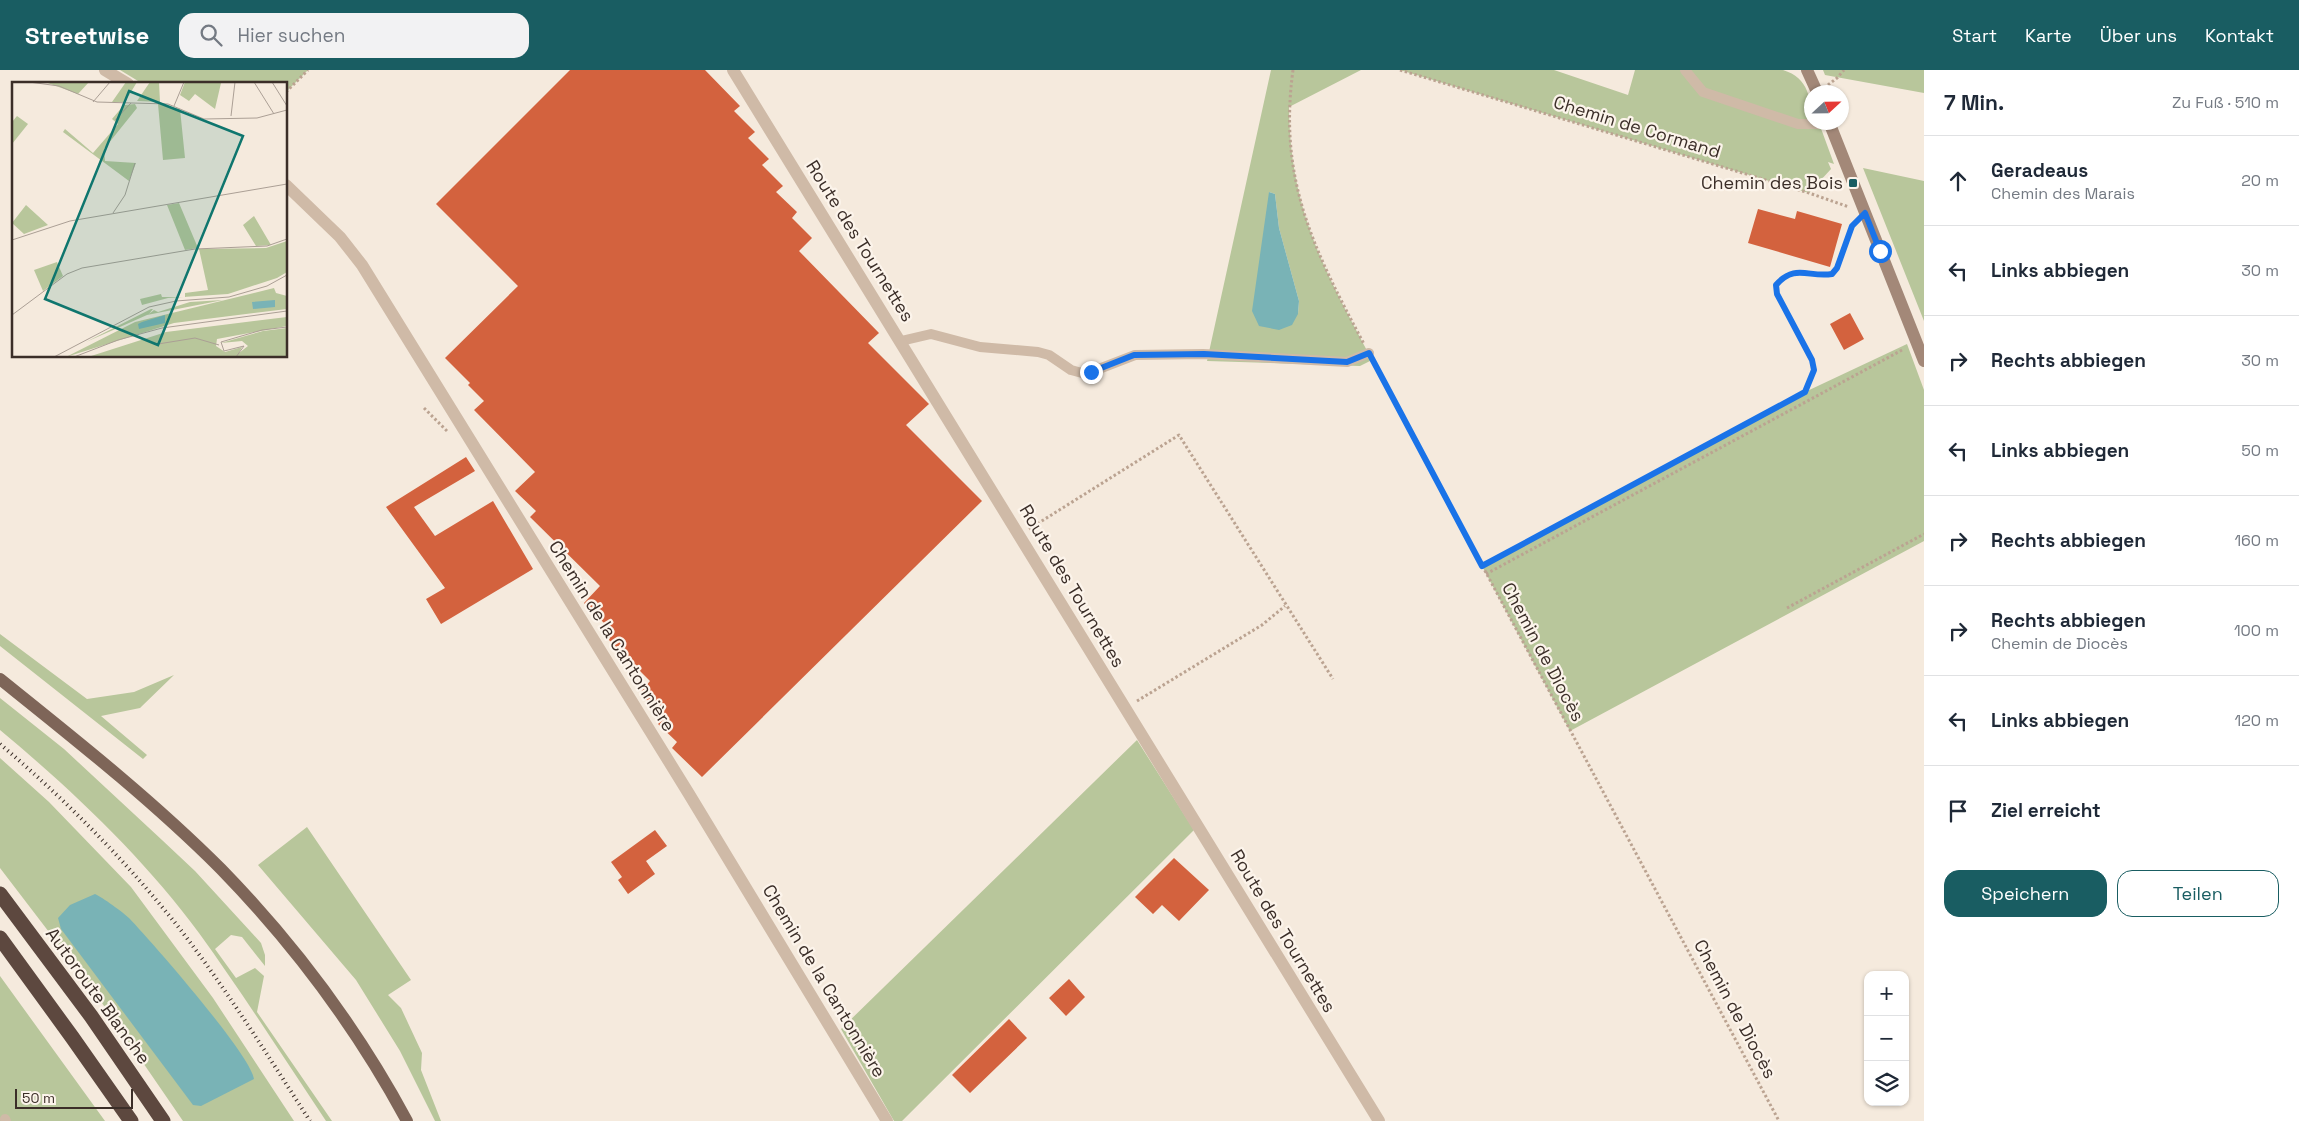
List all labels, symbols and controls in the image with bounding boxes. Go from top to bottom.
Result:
search box [179,13,529,58]
text: Streetwise [25,20,149,51]
icon: search [197,21,225,49]
text: Hier suchen [237,23,345,48]
text: Start [1952,24,1997,47]
text: Karte [2025,24,2072,47]
text: Über uns [2100,24,2177,47]
text: Kontakt [2205,24,2274,47]
inset map [12,82,288,358]
north arrow [1804,85,1849,130]
text: 7 Min. [1944,89,2004,116]
street label: Chemin de Cormand [1551,90,1724,163]
text: Zu Fuß · 510 m [2172,92,2279,113]
street label: Route des Tournettes [801,156,920,326]
text: Geradeaus [1991,158,2088,183]
icon: ahead [1944,167,1972,195]
text: 20 m [2241,170,2279,191]
place label: Chemin des Bois [1701,171,1843,194]
marker: Chemin des Bois [1847,177,1859,189]
text: Chemin des Marais [1991,183,2135,204]
route start [1869,240,1892,263]
icon: left [1944,257,1972,285]
text: Links abbiegen [1991,258,2129,283]
text: 30 m [2241,260,2279,281]
icon: right [1944,347,1972,375]
text: Rechts abbiegen [1991,348,2146,373]
text: 30 m [2241,350,2279,371]
route end [1080,361,1103,384]
icon: left [1944,437,1972,465]
text: Links abbiegen [1991,438,2129,463]
text: 50 m [2241,440,2279,461]
street label: Route des Tournettes [1015,500,1130,671]
icon: right [1944,527,1972,555]
text: Rechts abbiegen [1991,528,2146,553]
text: 160 m [2234,530,2279,551]
street label: Chemin de la Cantonnière [544,536,681,736]
street label: Chemin de Diocès [1497,578,1590,725]
text: Rechts abbiegen [1991,608,2146,633]
icon: right [1944,617,1972,645]
text: 100 m [2234,620,2279,641]
text: Chemin de Diocès [1991,633,2128,654]
icon: left [1944,707,1972,735]
text: Links abbiegen [1991,708,2129,733]
text: 120 m [2235,710,2279,731]
icon: arrive [1944,797,1972,825]
text: Ziel erreicht [1991,798,2101,823]
street label: Route des Tournettes [1226,845,1341,1016]
button: Speichern [1944,870,2107,917]
button: Teilen [2117,870,2279,917]
street label: Chemin de la Cantonnière [758,880,891,1081]
street label: Autoroute Blanche [41,923,156,1069]
street label: Chemin de Diocès [1689,935,1782,1082]
map controls [1864,971,1909,1106]
button: + [1864,971,1909,1016]
button: − [1864,1016,1909,1061]
button: layers [1864,1061,1909,1106]
scale bar [15,1086,132,1109]
text: 50 m [22,1089,55,1107]

